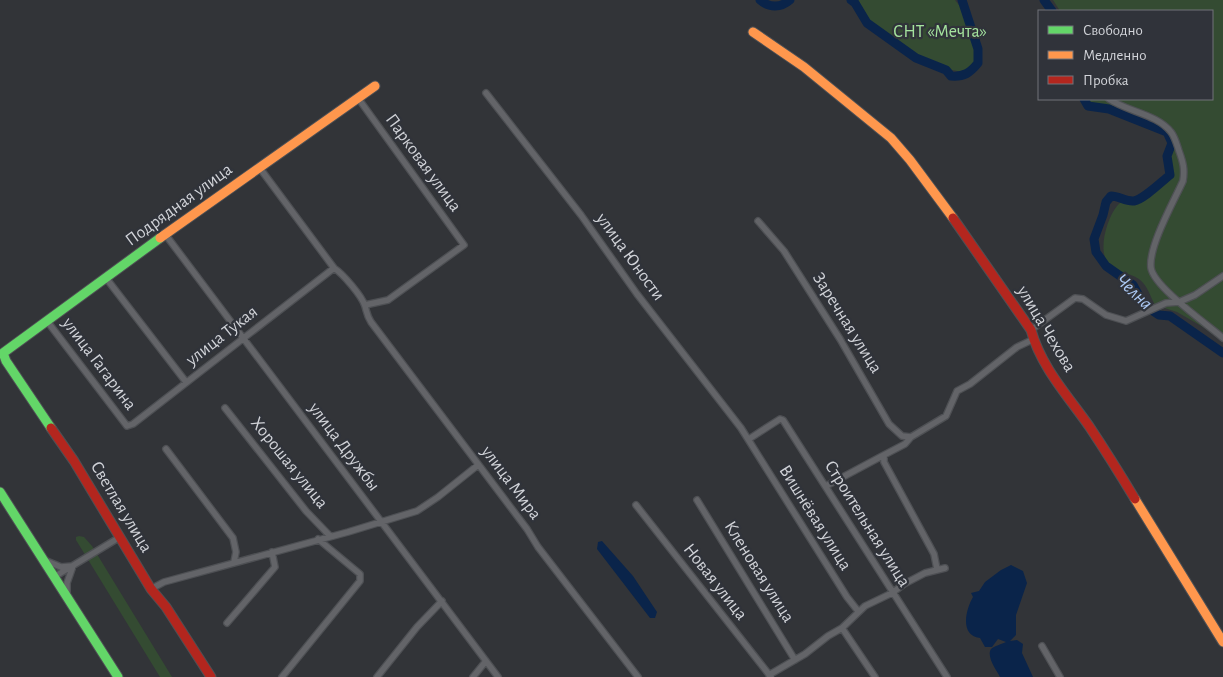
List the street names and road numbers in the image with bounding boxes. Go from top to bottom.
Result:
street label: Парковая улица [382,111,464,215]
street label: Подрядная улица [122,160,236,250]
street label: улица Юности [592,209,668,304]
street label: Заречная улица [809,270,885,376]
street label: улица Чехова [1013,282,1079,375]
street label: улица Тукая [182,303,261,370]
street label: улица Гагарина [58,314,139,414]
street label: улица Дружбы [304,398,384,495]
street label: Хорошая улица [247,414,331,512]
street label: улица Мира [477,442,544,523]
street label: Светлая улица [87,458,155,556]
street label: Строительная улица [821,458,913,590]
street label: Вишнёвая улица [775,462,855,574]
street label: Кленовая улица [721,518,797,626]
street label: Новая улица [680,540,750,624]

